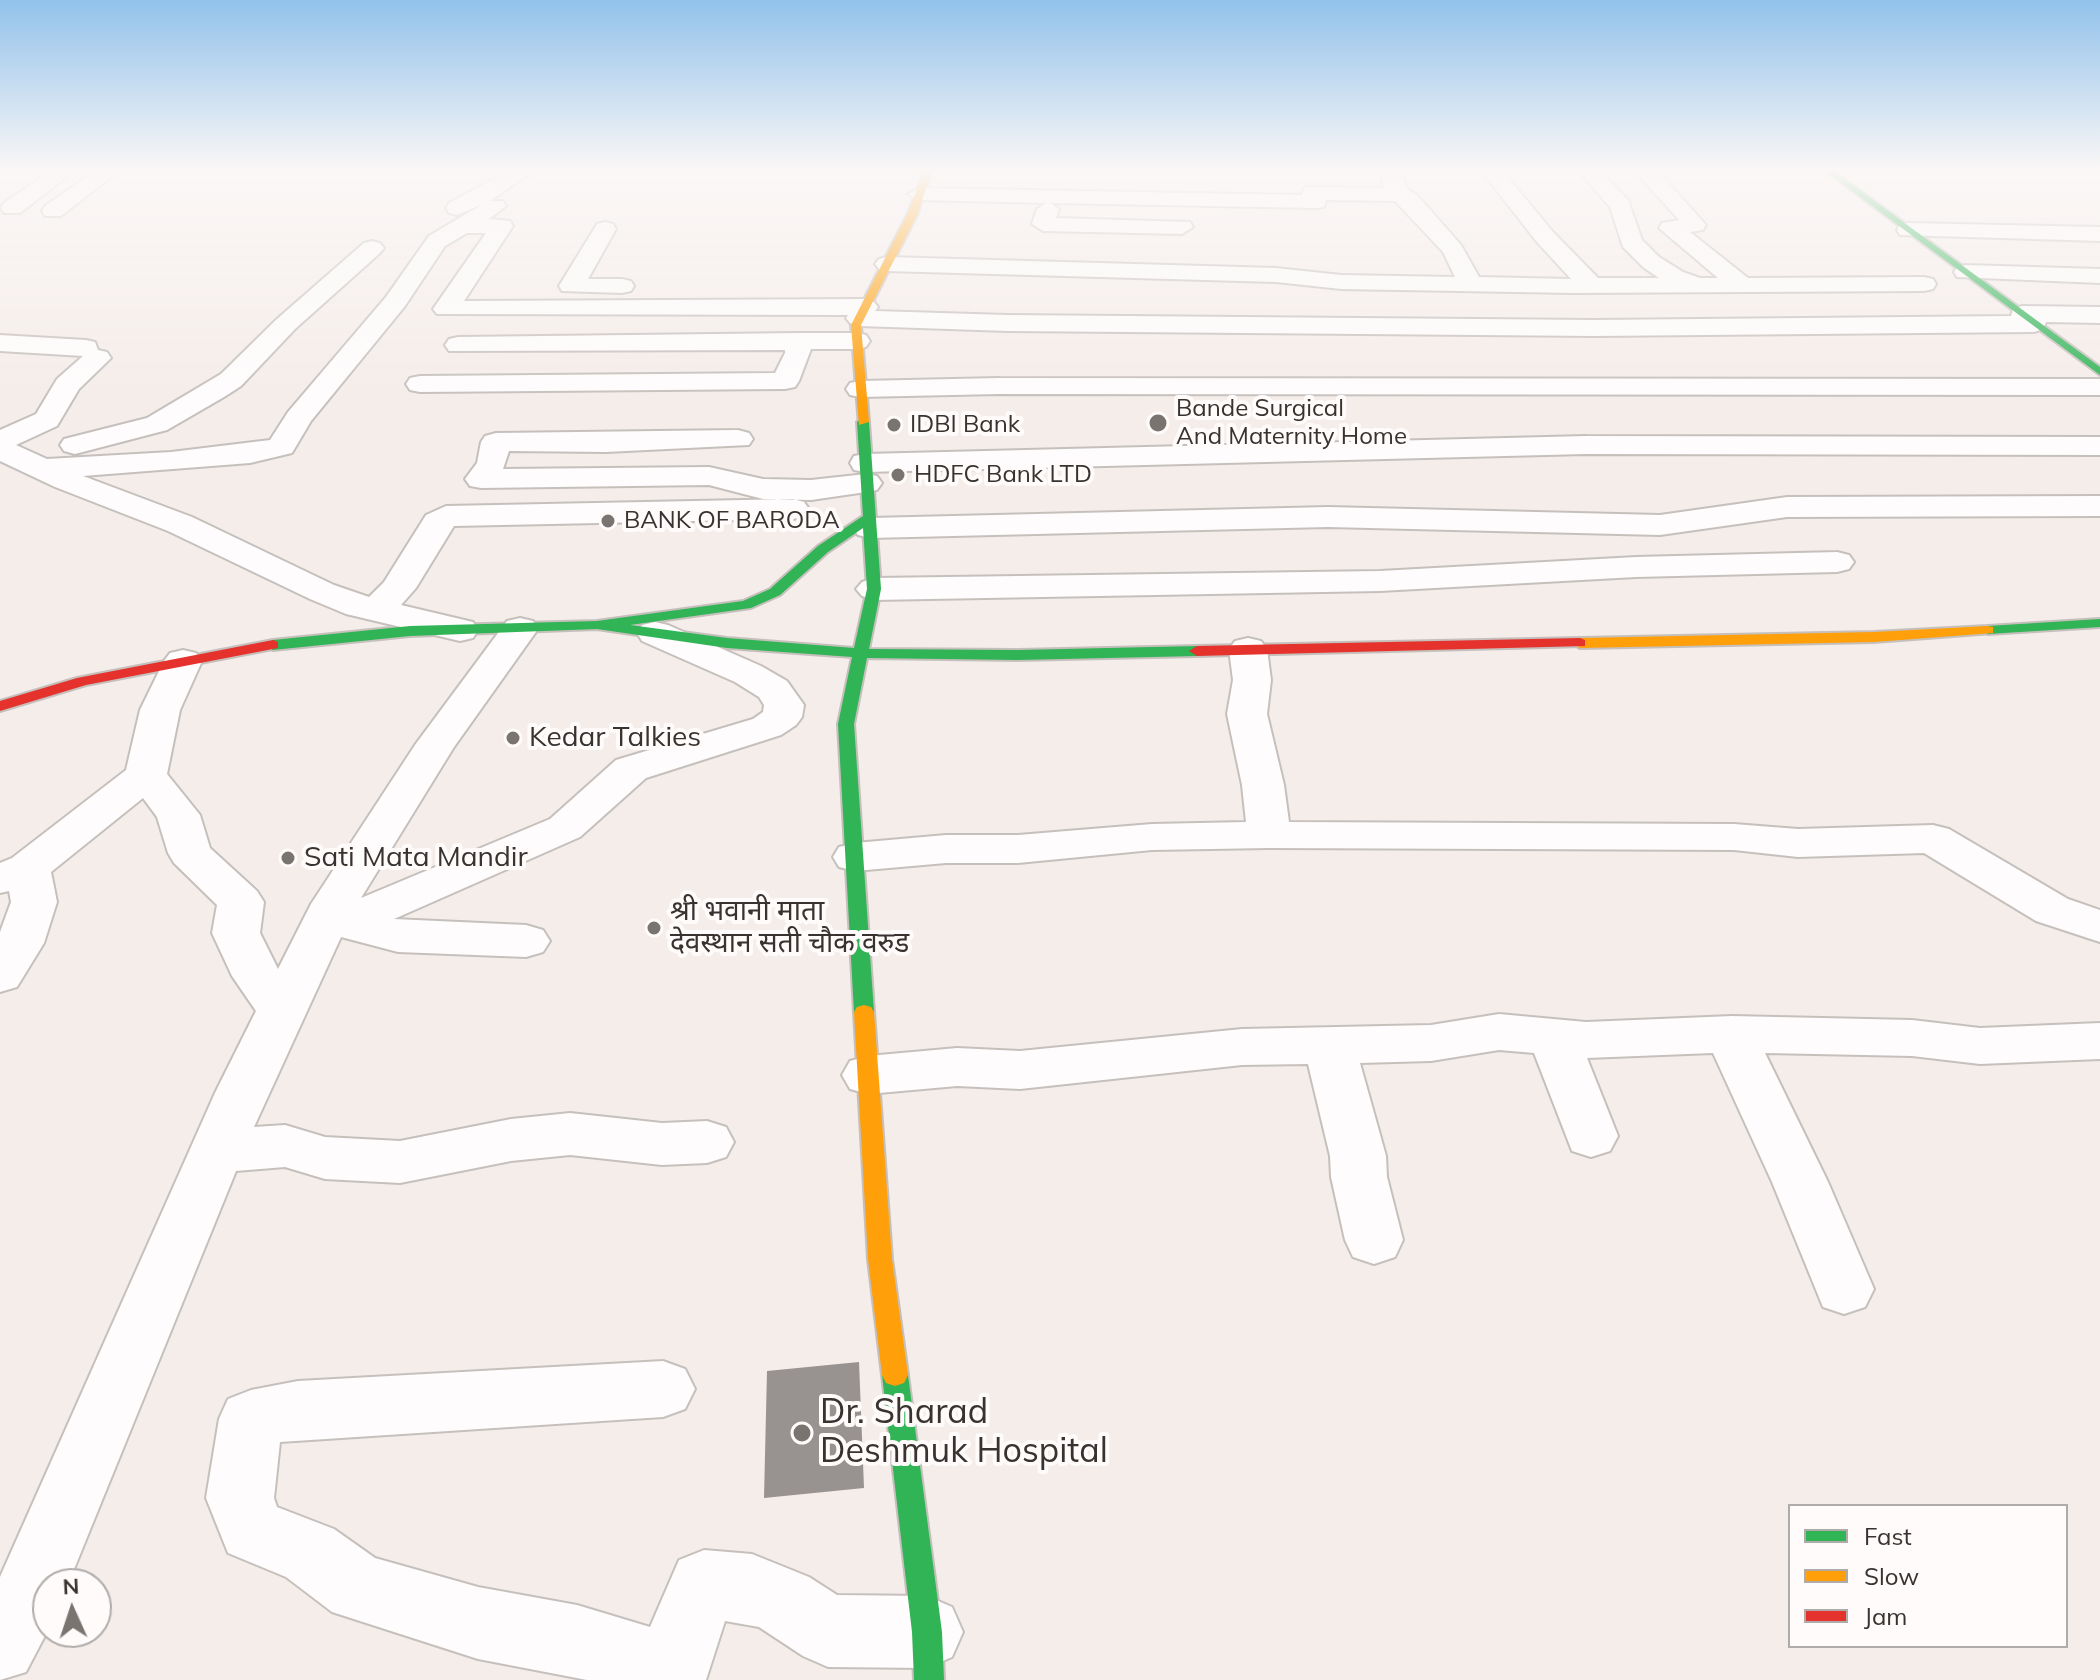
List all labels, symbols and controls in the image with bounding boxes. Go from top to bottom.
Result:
place label: Bande Surgical And Maternity Home [1176,395,1407,451]
place label: IDBI Bank [910,411,1020,439]
marker: Bande Surgical And Maternity Home [1147,412,1169,434]
marker: IDBI Bank [885,416,903,434]
place label: HDFC Bank LTD [914,461,1092,489]
marker: HDFC Bank LTD [889,466,907,484]
place label: BANK OF BARODA [624,507,840,535]
marker: BANK OF BARODA [599,512,617,530]
place label: Kedar Talkies [529,721,701,755]
marker: Kedar Talkies [504,729,522,747]
place label: Sati Mata Mandir [304,841,528,875]
marker: Sati Mata Mandir [279,849,297,867]
place label: श्री भवानी माता देवस्थान सती चौक वरुड [670,895,909,961]
marker: श्री भवानी माता देवस्थान सती चौक वरुड [645,919,663,937]
place label: Dr. Sharad Deshmuk Hospital [820,1393,1108,1472]
marker: Dr. Sharad Deshmuk Hospital [791,1422,813,1444]
legend [1788,1504,2068,1648]
text: Fast [1864,1521,1912,1551]
text: Slow [1864,1561,1919,1591]
north arrow [32,1568,112,1648]
text: N [62,1572,80,1600]
text: Jam [1864,1601,1907,1631]

